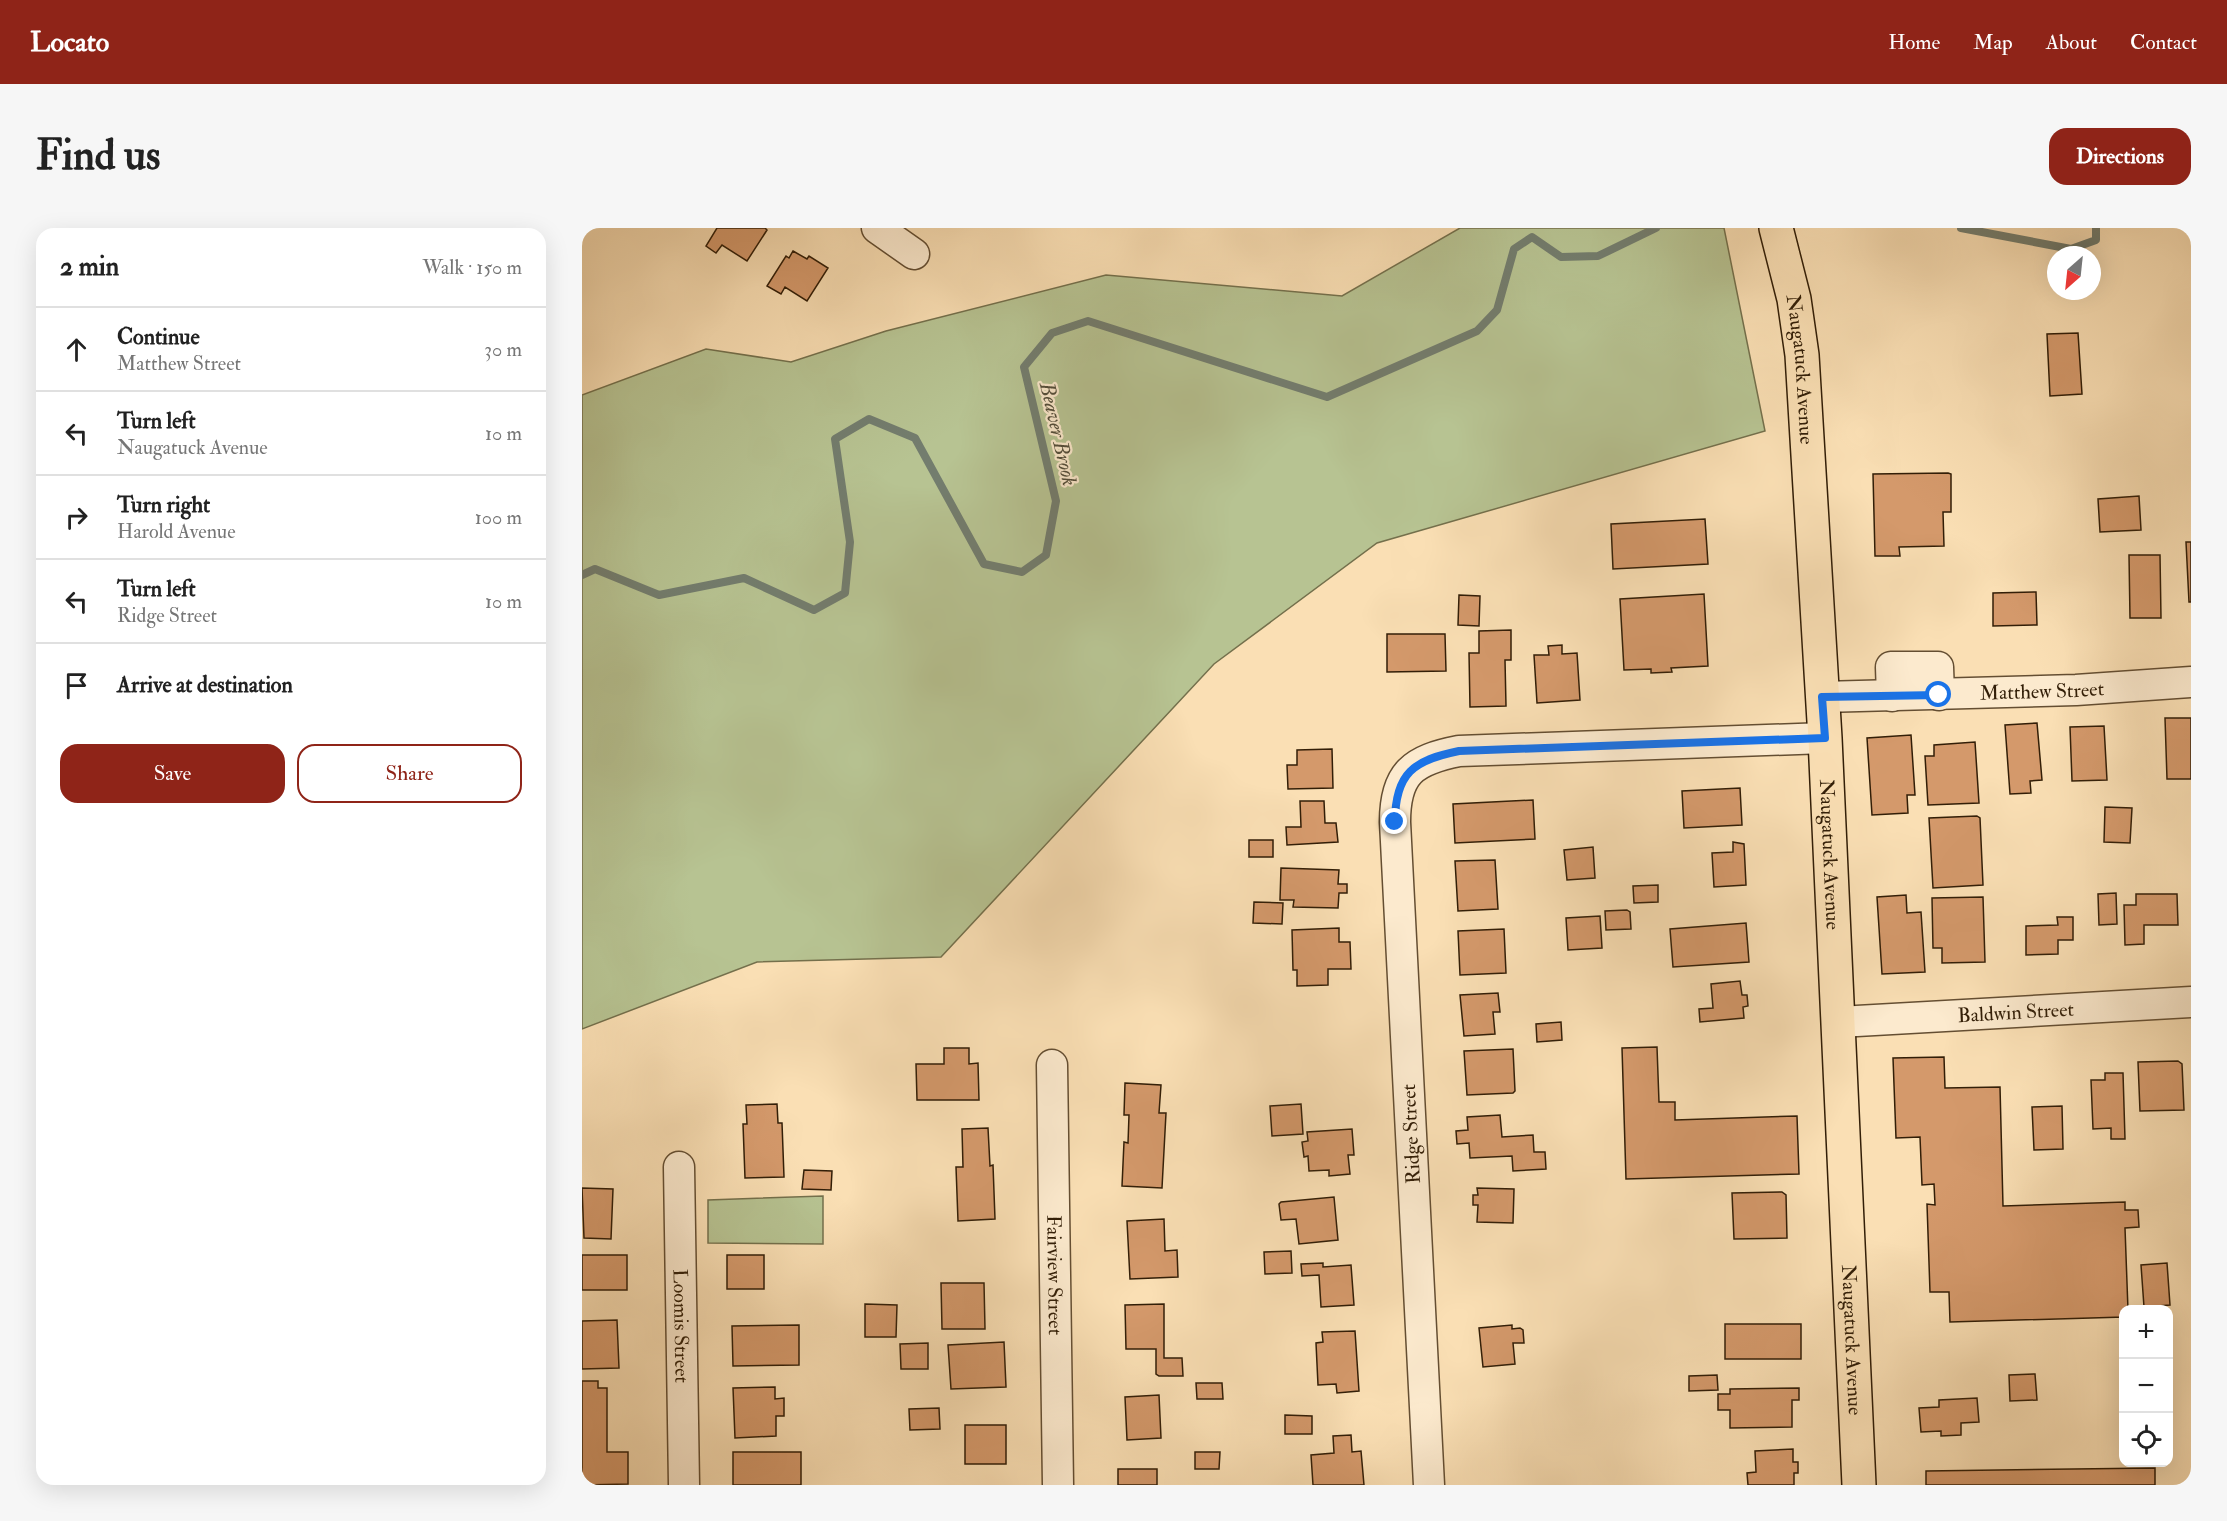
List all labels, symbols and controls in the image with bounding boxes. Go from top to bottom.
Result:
text: Locato [30,25,109,60]
text: Home [1888,29,1940,56]
text: Map [1973,29,2013,56]
text: About [2046,29,2097,56]
text: Contact [2130,29,2197,56]
button: Directions [2049,128,2191,185]
text: Find us [36,130,160,182]
north arrow [2047,246,2101,300]
text: 2 min [60,251,119,283]
text: Walk · 150 m [422,255,522,280]
street label: Naugatuck Avenue [1781,293,1820,445]
text: Continue [117,323,200,351]
icon: ahead [60,333,93,366]
text: 30 m [484,337,522,362]
text: Matthew Street [117,351,241,376]
water label: Beaver Brook [1033,378,1083,489]
text: Turn left [117,407,196,435]
icon: left [60,417,93,450]
text: 10 m [485,421,522,446]
text: Naugatuck Avenue [117,435,268,460]
text: Turn right [117,491,210,519]
icon: right [60,501,93,534]
text: 100 m [475,505,522,530]
text: Harold Avenue [117,519,236,544]
text: Turn left [117,575,196,603]
icon: left [60,585,93,618]
text: 10 m [485,589,522,614]
text: Ridge Street [117,603,217,628]
icon: arrive [60,669,93,702]
text: Arrive at destination [117,671,293,699]
street label: Matthew Street [1980,676,2105,705]
route start [1925,681,1951,707]
button: Save [60,744,285,803]
button: Share [297,744,522,803]
street label: Naugatuck Avenue [1814,779,1846,930]
route end [1381,808,1407,834]
street label: Baldwin Street [1957,996,2075,1028]
street label: Ridge Street [1396,1083,1426,1185]
street label: Fairview Street [1042,1215,1068,1336]
street label: Naugatuck Avenue [1836,1264,1868,1416]
street label: Loomis Street [668,1269,695,1384]
map controls [2119,1305,2173,1467]
button: + [2119,1305,2173,1359]
button: − [2119,1359,2173,1413]
button: locate [2119,1413,2173,1467]

